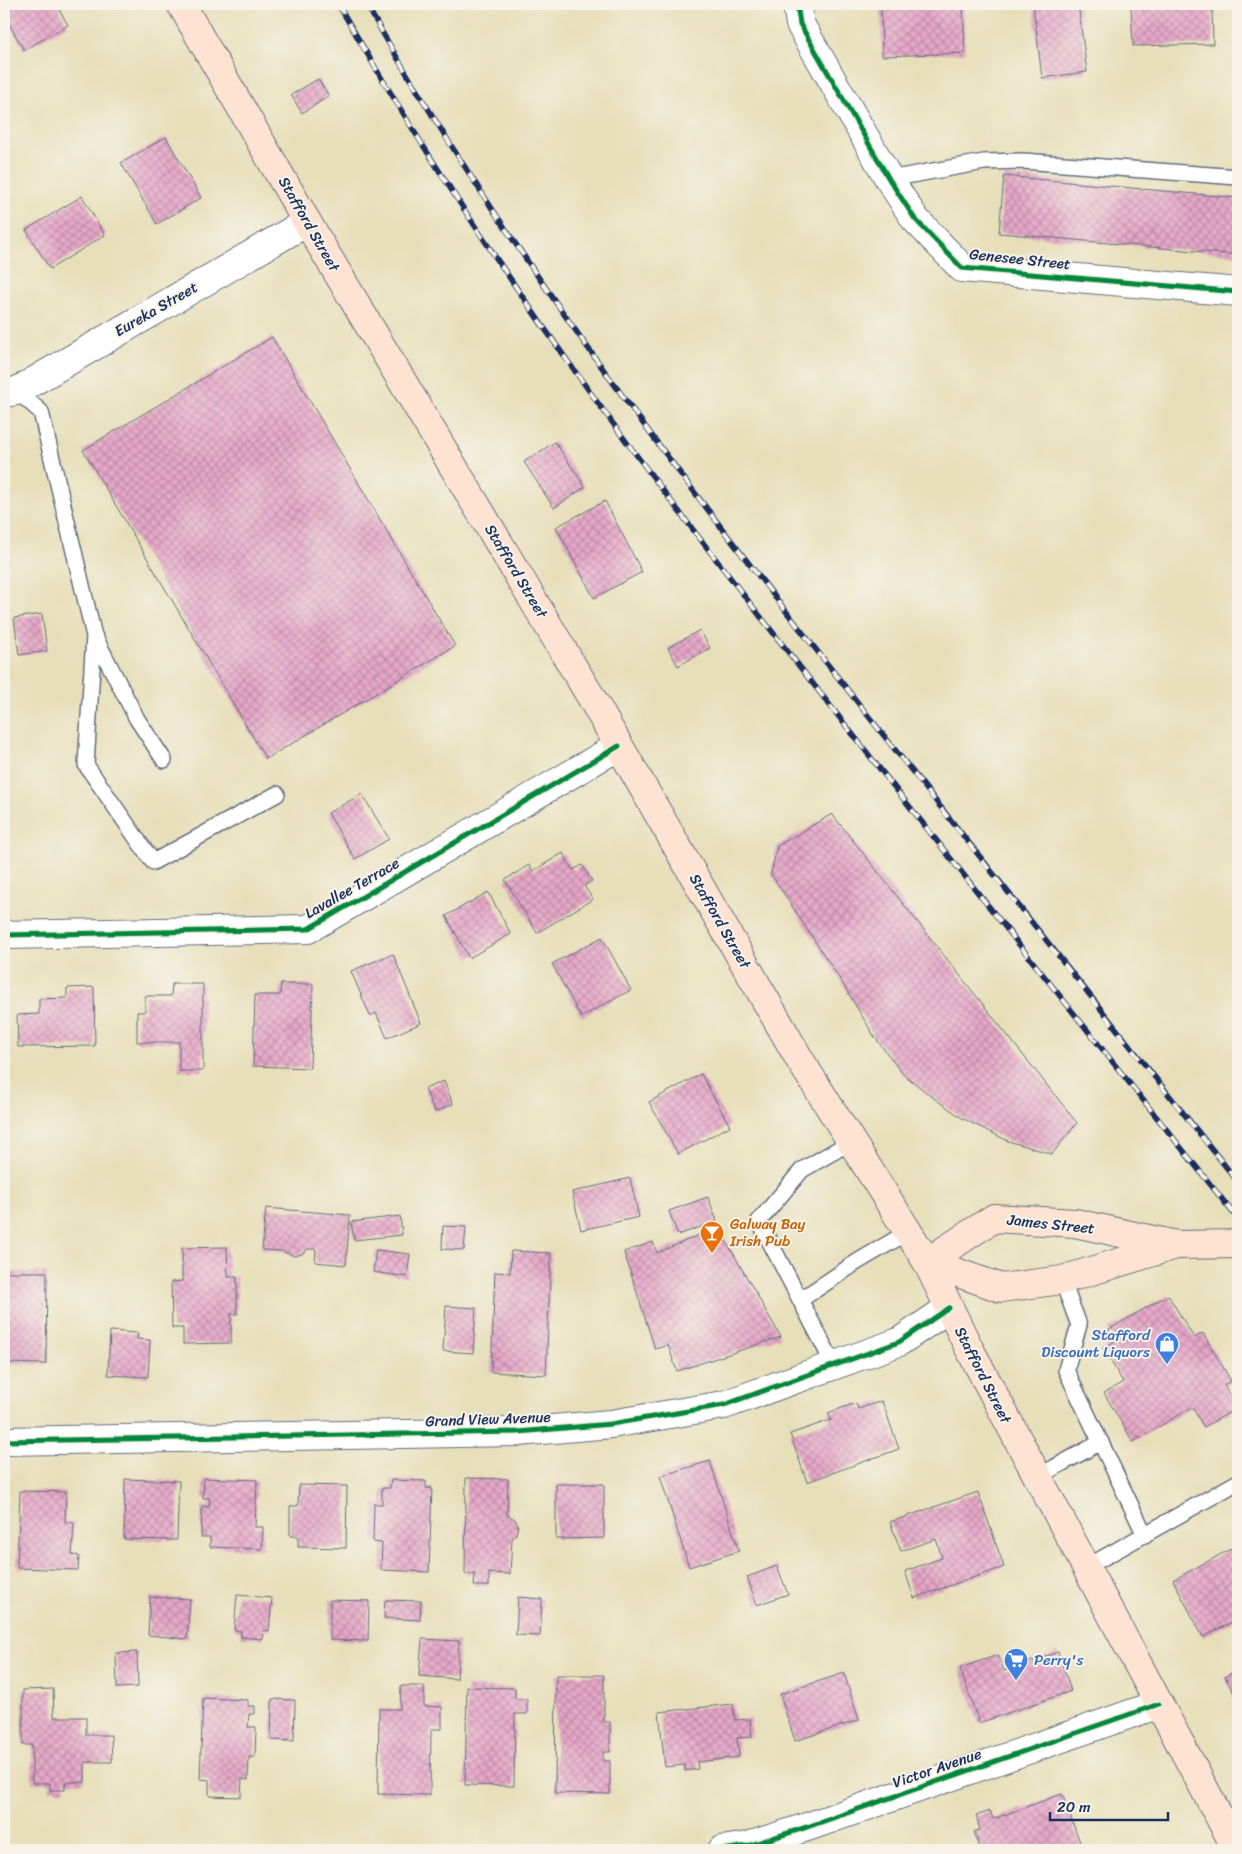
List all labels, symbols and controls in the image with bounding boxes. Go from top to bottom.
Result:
street label: Stafford Street [271,172,347,277]
street label: Genesee Street [968,241,1072,277]
street label: Eureka Street [109,274,203,344]
street label: Stafford Street [478,519,555,624]
street label: Lavallee Terrace [300,850,405,926]
street label: Stafford Street [682,869,758,974]
street label: James Street [1005,1206,1096,1242]
place label: Galway Bay Irish Pub [729,1211,806,1254]
bar icon: Galway Bay Irish Pub [699,1220,725,1254]
street label: Stafford Street [947,1322,1019,1429]
place label: Stafford Discount Liquors [1041,1322,1151,1365]
shop icon: Stafford Discount Liquors [1154,1331,1180,1365]
street label: Grand View Avenue [425,1404,551,1434]
supermarket icon: Perry's [1003,1647,1029,1681]
place label: Perry's [1034,1647,1083,1673]
street label: Victor Avenue [889,1741,985,1795]
scale bar [1050,1789,1167,1821]
text: 20 m [1057,1794,1091,1820]

